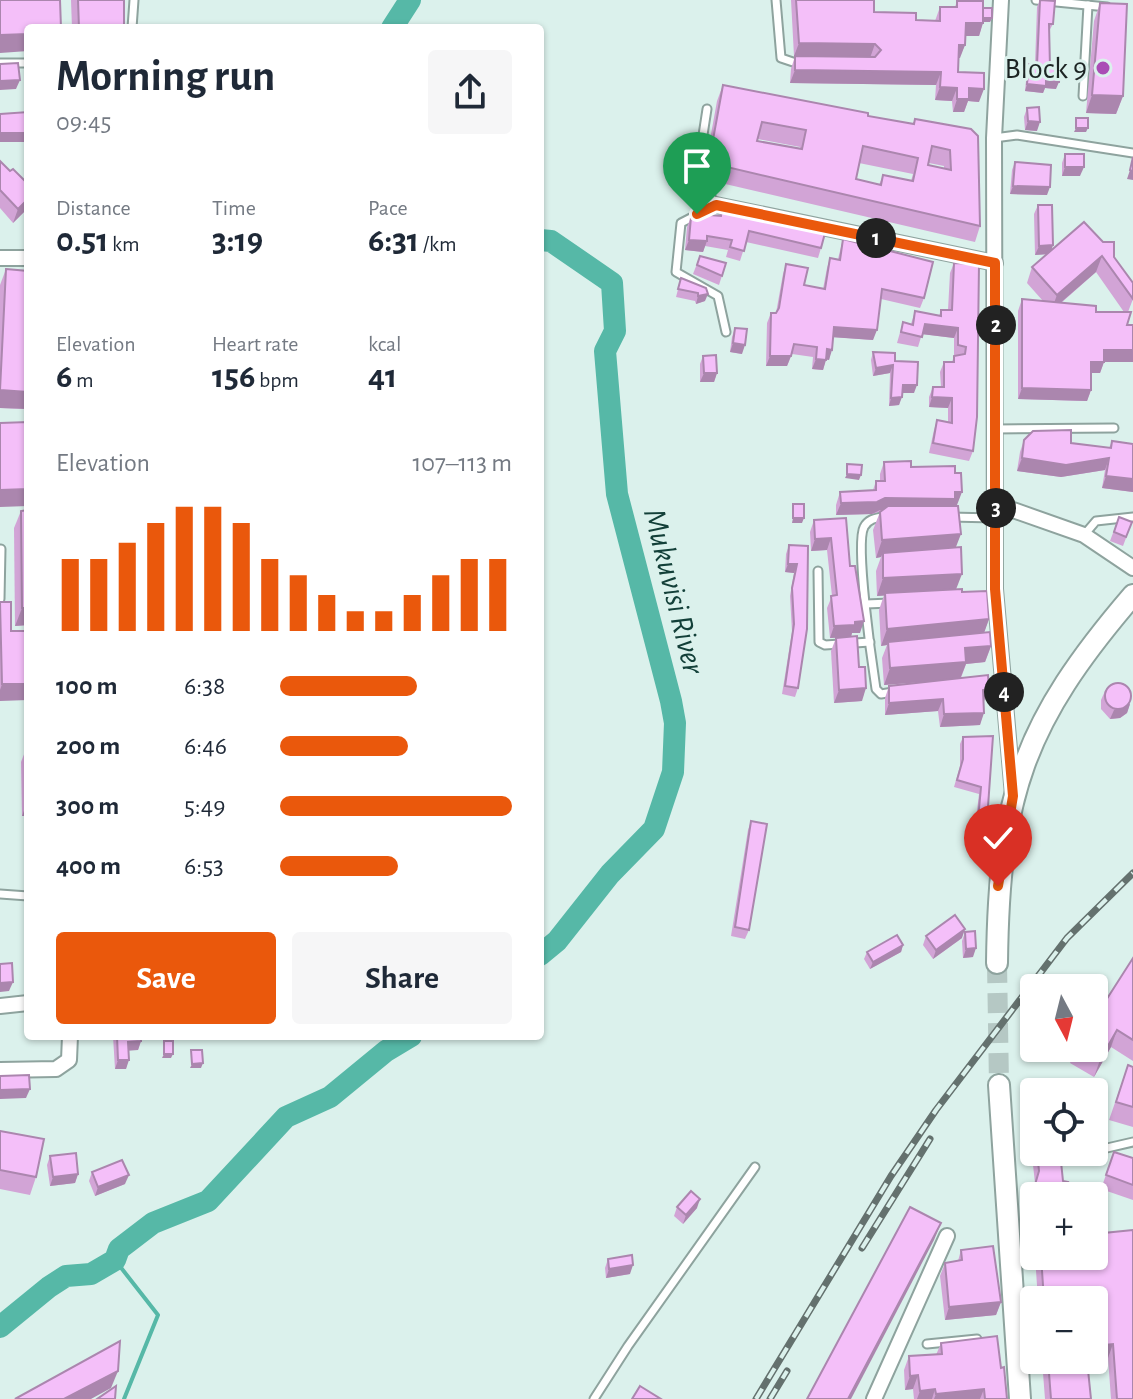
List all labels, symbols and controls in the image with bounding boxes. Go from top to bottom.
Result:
button: share [428,50,512,134]
place label: Block 9 [1004,54,1087,84]
text: Morning run [56,55,275,99]
marker: Block 9 [1094,59,1112,77]
text: 09:45 [56,109,111,135]
pin [663,132,731,214]
icon: arrive [675,144,719,188]
text: Distance [56,197,131,219]
text: Time [212,197,256,219]
text: Pace [368,197,408,219]
pin: 1 [856,218,896,258]
text: 0.51 [56,224,108,258]
text: 3:19 [212,224,263,258]
text: 6:31 [368,224,419,258]
text: 1 [872,227,880,249]
text: km [108,233,140,255]
text: /km [419,233,457,255]
pin: 2 [976,305,1016,345]
text: 2 [991,314,1001,336]
text: Elevation [56,333,136,355]
text: Heart rate [212,333,298,355]
text: kcal [368,333,402,355]
text: 6 [56,360,72,394]
text: 156 [212,360,255,394]
text: 41 [368,360,397,394]
text: m [72,369,94,391]
text: bpm [255,369,299,391]
text: Elevation [56,450,150,476]
text: 107–113 m [412,450,512,476]
pin: 3 [976,488,1016,528]
text: 3 [991,497,1001,519]
water label: Mukuvisi River [638,505,710,679]
pin: 4 [984,672,1024,712]
text: 100 m [56,673,117,699]
text: 6:38 [184,673,225,699]
text: 4 [998,681,1010,703]
text: 200 m [56,733,120,759]
text: 6:46 [184,733,227,759]
text: 300 m [56,793,119,819]
text: 5:49 [184,793,226,819]
pin [964,804,1032,886]
icon: check [976,816,1020,860]
text: 400 m [56,853,121,879]
text: 6:53 [184,853,224,879]
button: Save [56,932,276,1024]
button: Share [292,932,512,1024]
north arrow [1020,974,1108,1062]
map controls [1020,974,1108,1374]
button: locate [1020,1078,1108,1166]
button: + [1020,1182,1108,1270]
button: − [1020,1286,1108,1374]

